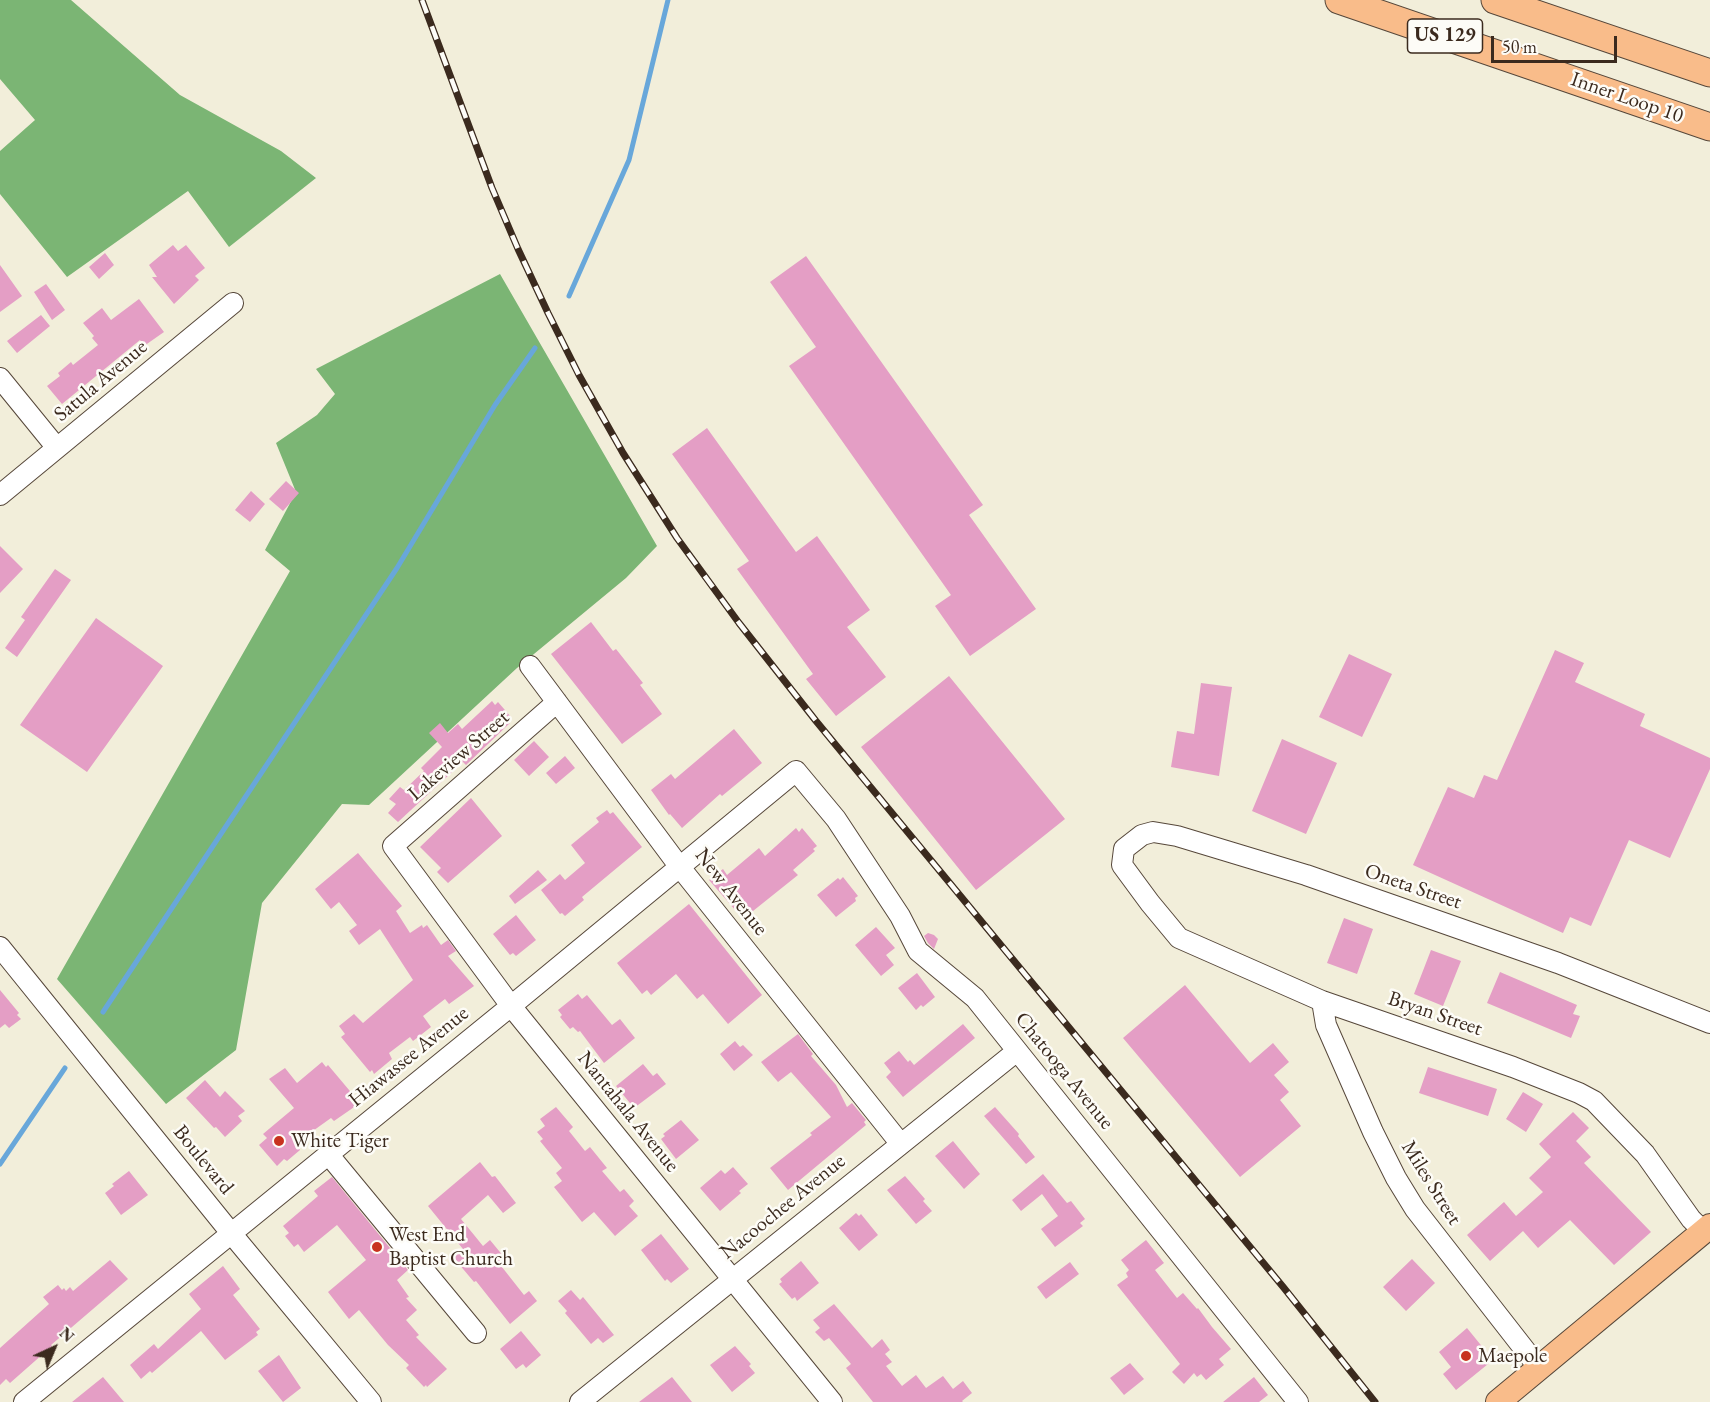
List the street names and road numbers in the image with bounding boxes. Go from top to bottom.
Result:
road number: US 129 [1408,19,1482,53]
street label: Inner Loop 10 [1568,67,1686,129]
street label: Satula Avenue [49,335,153,427]
street label: Lakeview Street [403,705,515,807]
street label: New Avenue [689,843,773,941]
street label: Oneta Street [1361,859,1465,915]
street label: Bryan Street [1385,986,1485,1042]
street label: Hiawassee Avenue [344,1001,474,1113]
street label: Chatooga Avenue [1009,1007,1119,1135]
street label: Nantahala Avenue [572,1047,684,1177]
street label: Boulevard [167,1120,239,1200]
street label: Miles Street [1395,1136,1467,1230]
street label: Nacoochee Avenue [715,1149,851,1265]

